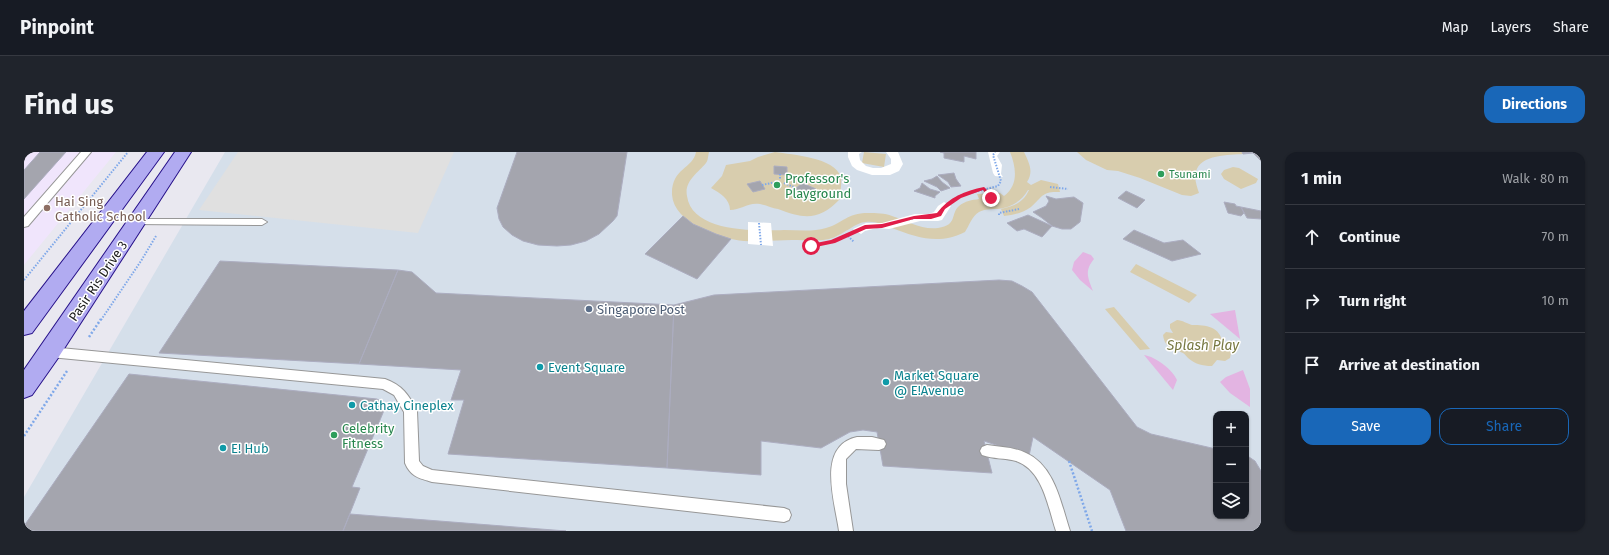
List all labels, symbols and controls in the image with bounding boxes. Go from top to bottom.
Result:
text: Pinpoint [20,16,94,39]
text: Map [1442,19,1468,36]
text: Layers [1490,19,1531,36]
text: Share [1553,19,1589,36]
button: Directions [1484,86,1585,123]
text: Find us [24,88,114,121]
place label: Tsunami [1169,168,1211,181]
text: 1 min [1301,168,1342,189]
marker: Tsunami [1156,169,1166,179]
place label: Professor's Playground [785,171,851,201]
text: Walk · 80 m [1502,171,1569,186]
marker: Professor's Playground [772,180,782,190]
route end [982,189,1000,207]
place label: Hai Sing Catholic School [55,194,146,224]
marker: Hai Sing Catholic School [42,203,52,213]
icon: ahead [1301,226,1323,248]
text: Continue [1339,228,1400,246]
text: 70 m [1542,229,1569,244]
route start [802,237,820,255]
street label: Pasir Ris Drive 3 [66,238,130,324]
icon: right [1301,290,1323,312]
text: Turn right [1339,292,1406,310]
text: 10 m [1542,293,1569,308]
place label: Singapore Post [597,302,685,317]
marker: Singapore Post [584,304,594,314]
water label: Splash Play [1166,337,1240,354]
icon: arrive [1301,354,1323,376]
text: Arrive at destination [1339,356,1480,374]
place label: Event Square [548,360,625,375]
marker: Event Square [535,362,545,372]
place label: Market Square @ E!Avenue [894,368,979,398]
marker: Market Square @ E!Avenue [881,377,891,387]
place label: Cathay Cineplex [360,398,454,413]
marker: Cathay Cineplex [347,400,357,410]
button: Save [1301,408,1431,445]
button: Share [1439,408,1569,445]
map controls [1213,411,1249,519]
button: + [1213,411,1249,447]
place label: Celebrity Fitness [342,421,395,451]
marker: Celebrity Fitness [329,430,339,440]
place label: E! Hub [231,441,269,456]
marker: E! Hub [218,443,228,453]
button: − [1213,447,1249,483]
button: layers [1213,483,1249,519]

